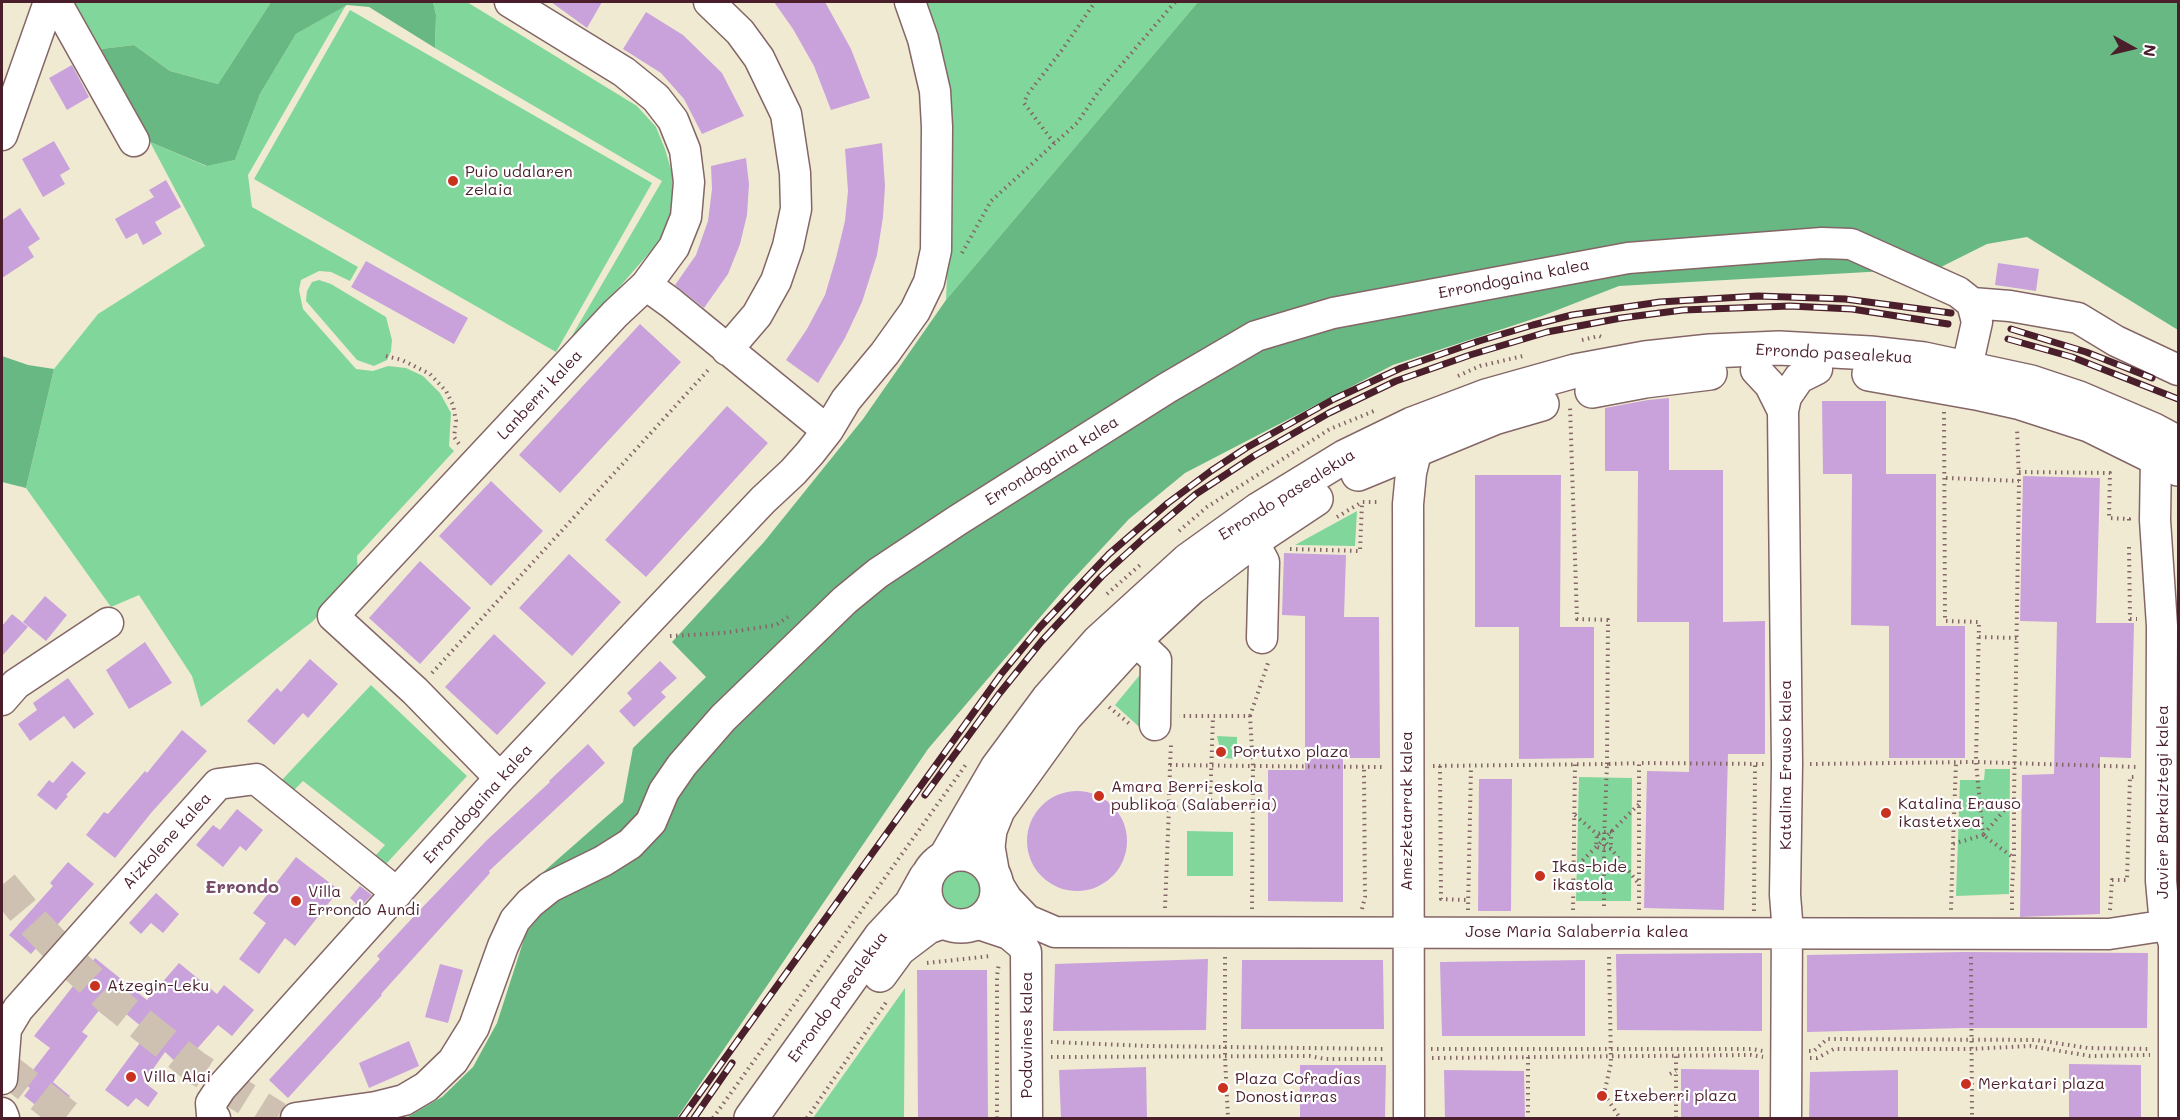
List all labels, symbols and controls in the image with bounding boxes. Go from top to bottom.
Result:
north arrow [2102,18,2162,78]
text: N [2139,43,2162,58]
place label: Puio udalaren zelaia [465,162,573,200]
marker: Puio udalaren zelaia [446,174,460,188]
street label: Errondogaina kalea [1437,255,1591,303]
street label: Errondo pasealekua [1755,340,1913,368]
street label: Lanberri kalea [493,346,587,444]
street label: Errondogaina kalea [982,412,1122,510]
street label: Errondo pasealekua [1215,445,1359,545]
street label: Katalina Erauso kalea [1776,680,1796,850]
street label: Javier Barkaiztegi kalea [2153,705,2173,899]
street label: Amezketarrak kalea [1397,731,1417,891]
street label: Errondogaina kalea [419,740,537,868]
place label: Portutxo plaza [1233,742,1349,762]
marker: Portutxo plaza [1214,745,1228,759]
place label: Amara Berri eskola publikoa (Salaberria) [1111,777,1277,815]
street label: Aizkolene kalea [119,789,215,893]
marker: Amara Berri eskola publikoa (Salaberria) [1092,789,1106,803]
place label: Katalina Erauso ikastetxea [1898,794,2021,832]
marker: Katalina Erauso ikastetxea [1879,806,1893,820]
place label: Ikas-bide ikastola [1552,857,1627,895]
marker: Ikas-bide ikastola [1533,869,1547,883]
district label: Errondo [205,876,279,898]
place label: Villa Errondo Aundi [308,882,420,920]
marker: Villa Errondo Aundi [289,894,303,908]
street label: Jose Maria Salaberria kalea [1465,922,1689,942]
street label: Errondo pasealekua [784,928,892,1066]
street label: Podavines kalea [1017,972,1037,1098]
place label: Atzegin-Leku [107,976,209,996]
marker: Atzegin-Leku [88,979,102,993]
place label: Villa Alai [143,1067,211,1087]
place label: Plaza Cofradías Donostiarras [1235,1069,1361,1107]
marker: Villa Alai [124,1070,138,1084]
place label: Merkatari plaza [1978,1074,2105,1094]
marker: Merkatari plaza [1959,1077,1973,1091]
marker: Plaza Cofradías Donostiarras [1216,1081,1230,1095]
place label: Etxeberri plaza [1614,1086,1737,1106]
marker: Etxeberri plaza [1595,1089,1609,1103]

